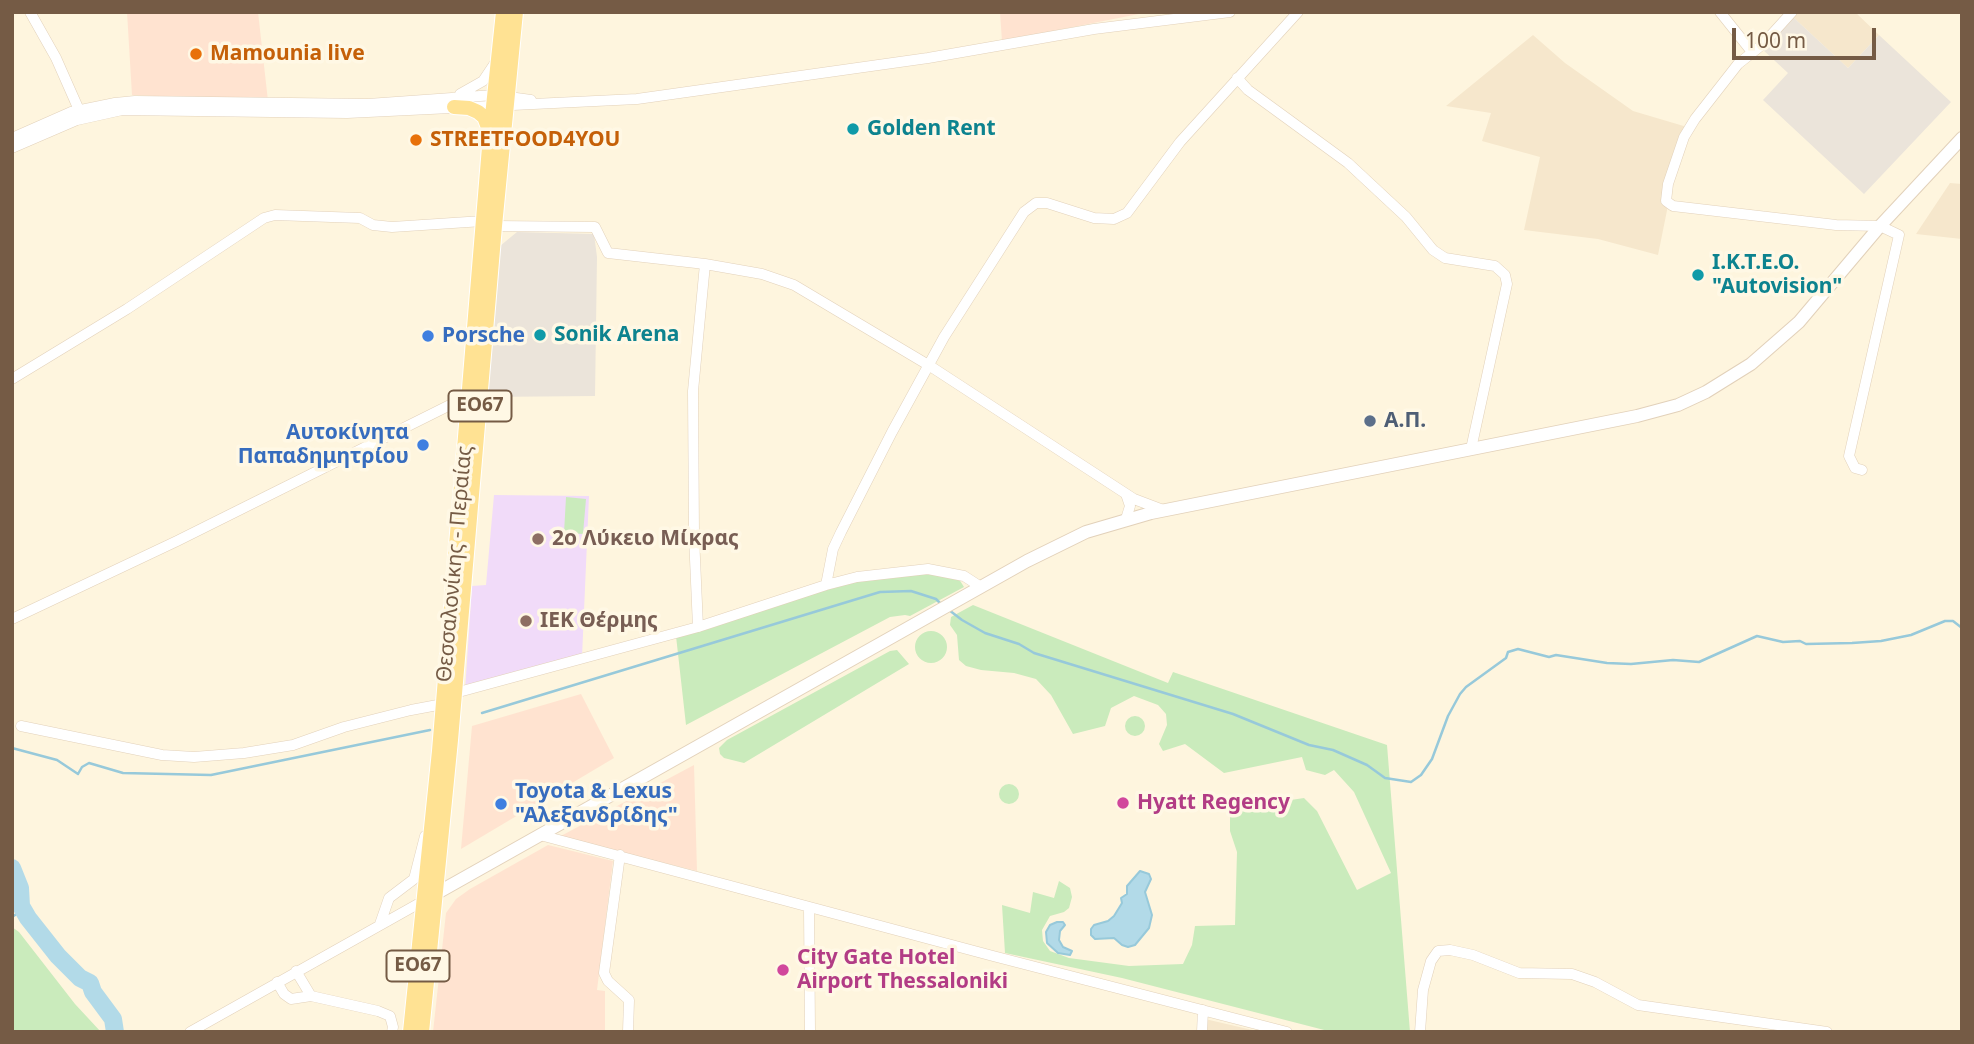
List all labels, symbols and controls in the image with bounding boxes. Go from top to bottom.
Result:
scale bar [1736,14,1880,58]
text: 100 m [1745,26,1806,54]
place label: Mamounia live [210,41,365,67]
marker: Mamounia live [188,46,204,62]
place label: Golden Rent [867,116,996,142]
marker: Golden Rent [845,121,861,137]
place label: STREETFOOD4YOU [430,127,620,153]
marker: STREETFOOD4YOU [408,132,424,148]
place label: I.Κ.Τ.Ε.Ο. "Autovision" [1712,250,1842,300]
marker: I.Κ.Τ.Ε.Ο. "Autovision" [1690,267,1706,283]
place label: Sonik Arena [554,322,679,348]
place label: Porsche [442,323,525,349]
marker: Sonik Arena [532,327,548,343]
marker: Porsche [420,328,436,344]
road number: ΕΟ67 [448,390,512,422]
place label: Α.Π. [1384,408,1426,434]
marker: Α.Π. [1362,413,1378,429]
place label: Αυτοκίνητα Παπαδημητρίου [238,420,409,470]
marker: Αυτοκίνητα Παπαδημητρίου [415,437,431,453]
street label: Θεσσαλονίκης - Περαίας [432,445,478,683]
place label: 2ο Λύκειο Μίκρας [552,526,739,552]
marker: 2ο Λύκειο Μίκρας [530,531,546,547]
place label: ΙΕΚ Θέρμης [540,608,658,634]
marker: ΙΕΚ Θέρμης [518,613,534,629]
place label: Toyota & Lexus "Αλεξανδρίδης" [515,779,678,829]
place label: Hyatt Regency [1137,790,1290,816]
marker: Hyatt Regency [1115,795,1131,811]
marker: Toyota & Lexus "Αλεξανδρίδης" [493,796,509,812]
place label: City Gate Hotel Airport Thessaloniki [797,945,1008,995]
road number: ΕΟ67 [386,950,450,982]
marker: City Gate Hotel Airport Thessaloniki [775,962,791,978]

